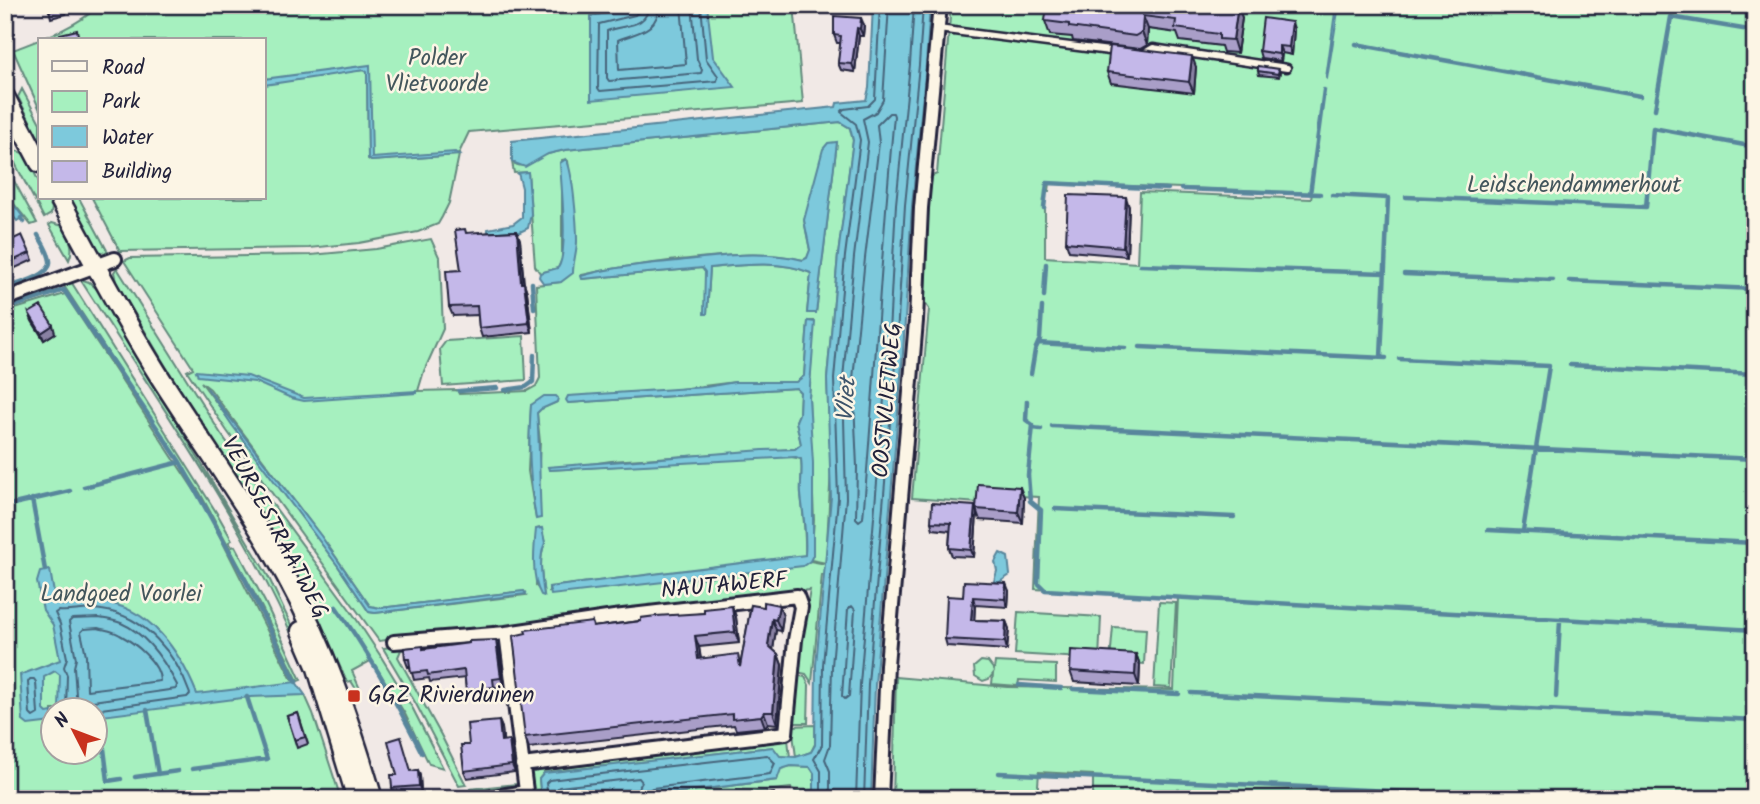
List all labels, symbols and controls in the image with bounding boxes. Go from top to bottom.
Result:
legend [38,38,266,200]
park label: Polder Vlietvoorde [386,41,488,103]
text: Road [102,52,145,85]
text: Park [102,86,140,119]
text: Water [102,122,154,155]
text: Building [102,156,172,189]
park label: Leidschendammerhout [1467,168,1682,204]
street label: OOSTVLIETWEG [863,321,913,479]
water label: Vliet [826,373,868,424]
street label: VEURSESTRAATWEG [211,430,337,626]
street label: NAUTAWERF [659,562,791,609]
park label: Landgoed Voorlei [40,577,203,613]
place label: GGZ Rivierduinen [368,678,535,714]
marker: GGZ Rivierduinen [346,688,362,704]
north arrow [38,696,108,766]
text: N [48,706,78,735]

